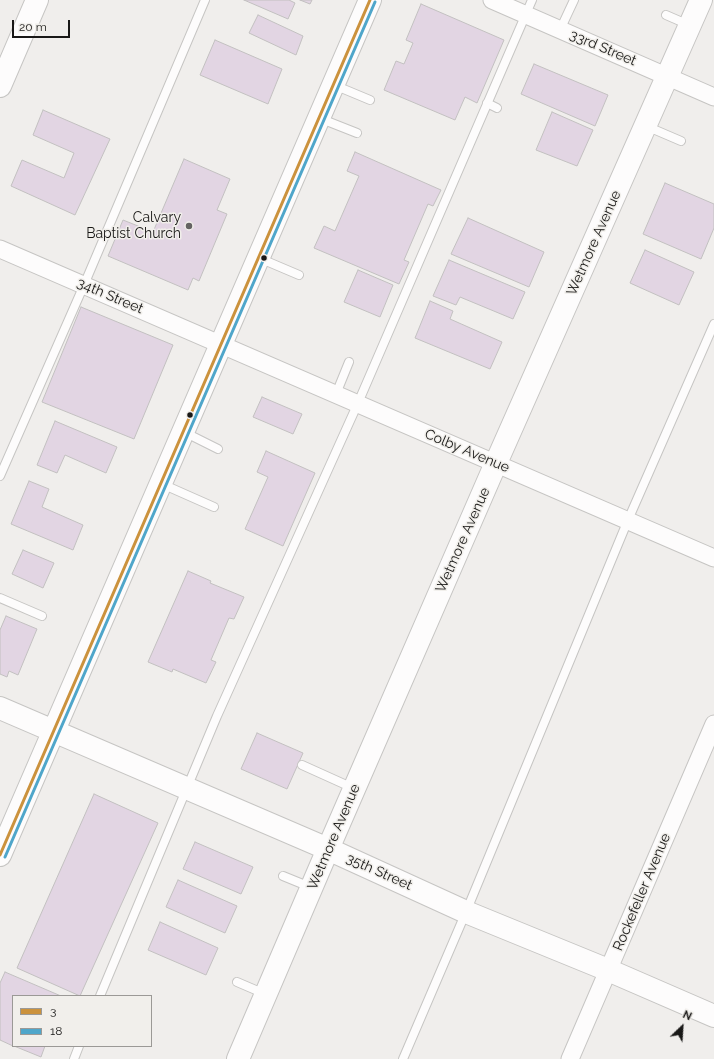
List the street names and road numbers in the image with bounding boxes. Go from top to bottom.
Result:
street label: 33rd Street [567,26,639,70]
street label: Wetmore Avenue [563,188,625,298]
street label: 34th Street [74,275,146,317]
street label: Colby Avenue [422,426,512,476]
street label: Wetmore Avenue [432,485,494,595]
street label: Wetmore Avenue [304,782,364,892]
street label: Rockefeller Avenue [610,831,674,953]
street label: 35th Street [343,850,415,894]

